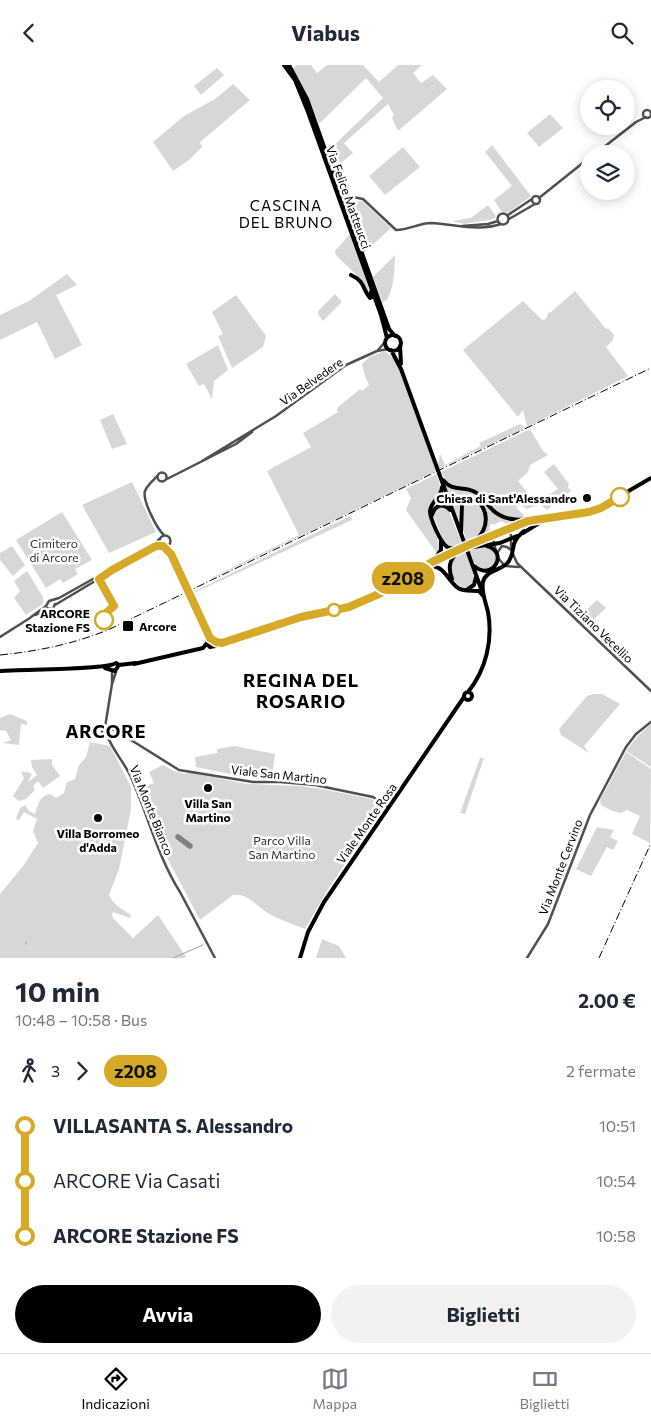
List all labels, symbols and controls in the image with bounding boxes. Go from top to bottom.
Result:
icon: back [15,19,43,47]
text: Viabus [291,19,360,46]
icon: search [608,19,636,47]
map controls [580,80,635,200]
button: locate [580,80,635,135]
street label: Via Felice Matteucci [324,143,374,251]
button: layers [580,145,635,200]
district label: CASCINA DEL BRUNO [239,196,333,231]
street label: Via Belvedere [277,354,345,408]
unlabelled marker [610,487,630,507]
place label: Chiesa di Sant'Alessandro [436,491,577,505]
marker: Chiesa di Sant'Alessandro [581,492,593,504]
park label: Cimitero di Arcore [29,536,79,564]
line badge: z208 [368,562,438,594]
text: z208 [382,567,424,589]
street label: Via Tiziano Vecellio [551,583,637,665]
unlabelled marker [327,603,341,617]
place label: ARCORE Stazione FS [25,606,90,634]
marker: ARCORE Stazione FS [94,610,114,630]
marker: Arcore [121,619,135,633]
place label: Arcore [139,619,177,633]
district label: REGINA DEL ROSARIO [243,669,359,712]
district label: ARCORE [65,720,147,742]
street label: Viale San Martino [230,762,328,786]
street label: Via Monte Bianco [128,763,176,857]
street label: Viale Monte Rosa [333,780,399,866]
marker: Villa San Martino [202,782,214,794]
place label: Villa San Martino [184,796,232,824]
marker: Villa Borromeo d'Adda [92,812,104,824]
street label: Via Monte Cervino [535,817,585,917]
place label: Villa Borromeo d'Adda [57,826,140,854]
park label: Parco Villa San Martino [249,833,315,861]
text: 10 min [15,974,100,1008]
text: 2.00 € [578,989,636,1012]
text: 10:48 – 10:58 · Bus [15,1010,147,1029]
icon: walk [15,1057,43,1085]
icon: forward [68,1057,96,1085]
text: z208 [114,1060,157,1082]
text: 3 [51,1061,60,1080]
text: 2 fermate [566,1061,636,1080]
text: VILLASANTA S. Alessandro [53,1114,293,1137]
text: 10:51 [599,1116,636,1135]
text: ARCORE Via Casati [53,1169,220,1192]
text: 10:54 [596,1171,636,1190]
text: ARCORE Stazione FS [53,1224,239,1247]
text: 10:58 [596,1226,636,1245]
button: Avvia [15,1285,321,1343]
button: Biglietti [331,1285,636,1343]
tab: Indicazioni [81,1365,150,1412]
tab: Mappa [313,1365,357,1412]
tab: Biglietti [520,1365,570,1412]

